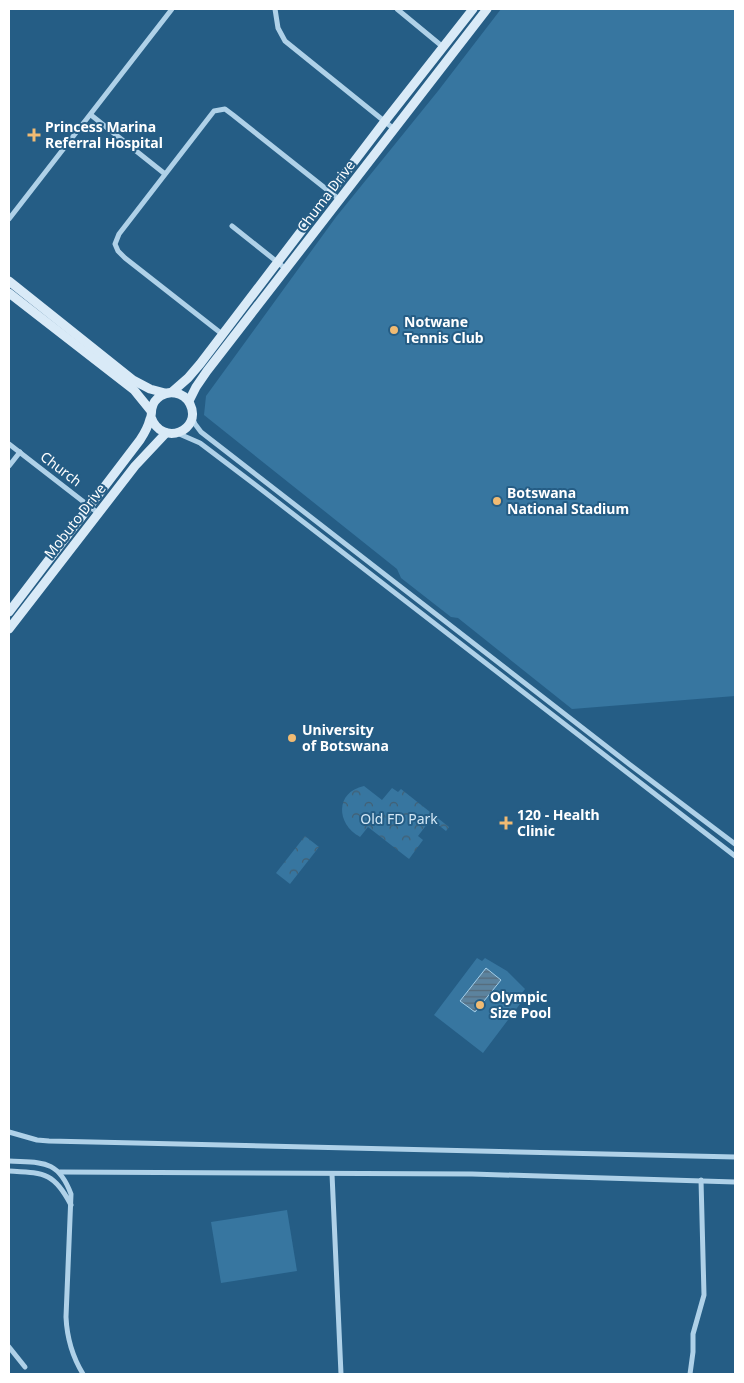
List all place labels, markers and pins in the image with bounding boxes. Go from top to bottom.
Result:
place label: Princess Marina Referral Hospital [45,117,163,152]
marker: Princess Marina Referral Hospital [27,128,41,142]
place label: Notwane Tennis Club [404,312,484,347]
marker: Notwane Tennis Club [388,324,400,336]
place label: Botswana National Stadium [507,483,629,518]
marker: Botswana National Stadium [491,495,503,507]
place label: University of Botswana [302,720,389,755]
marker: University of Botswana [286,732,298,744]
place label: 120 - Health Clinic [517,805,600,840]
marker: 120 - Health Clinic [499,816,513,830]
place label: Olympic Size Pool [490,987,551,1022]
marker: Olympic Size Pool [474,999,486,1011]

